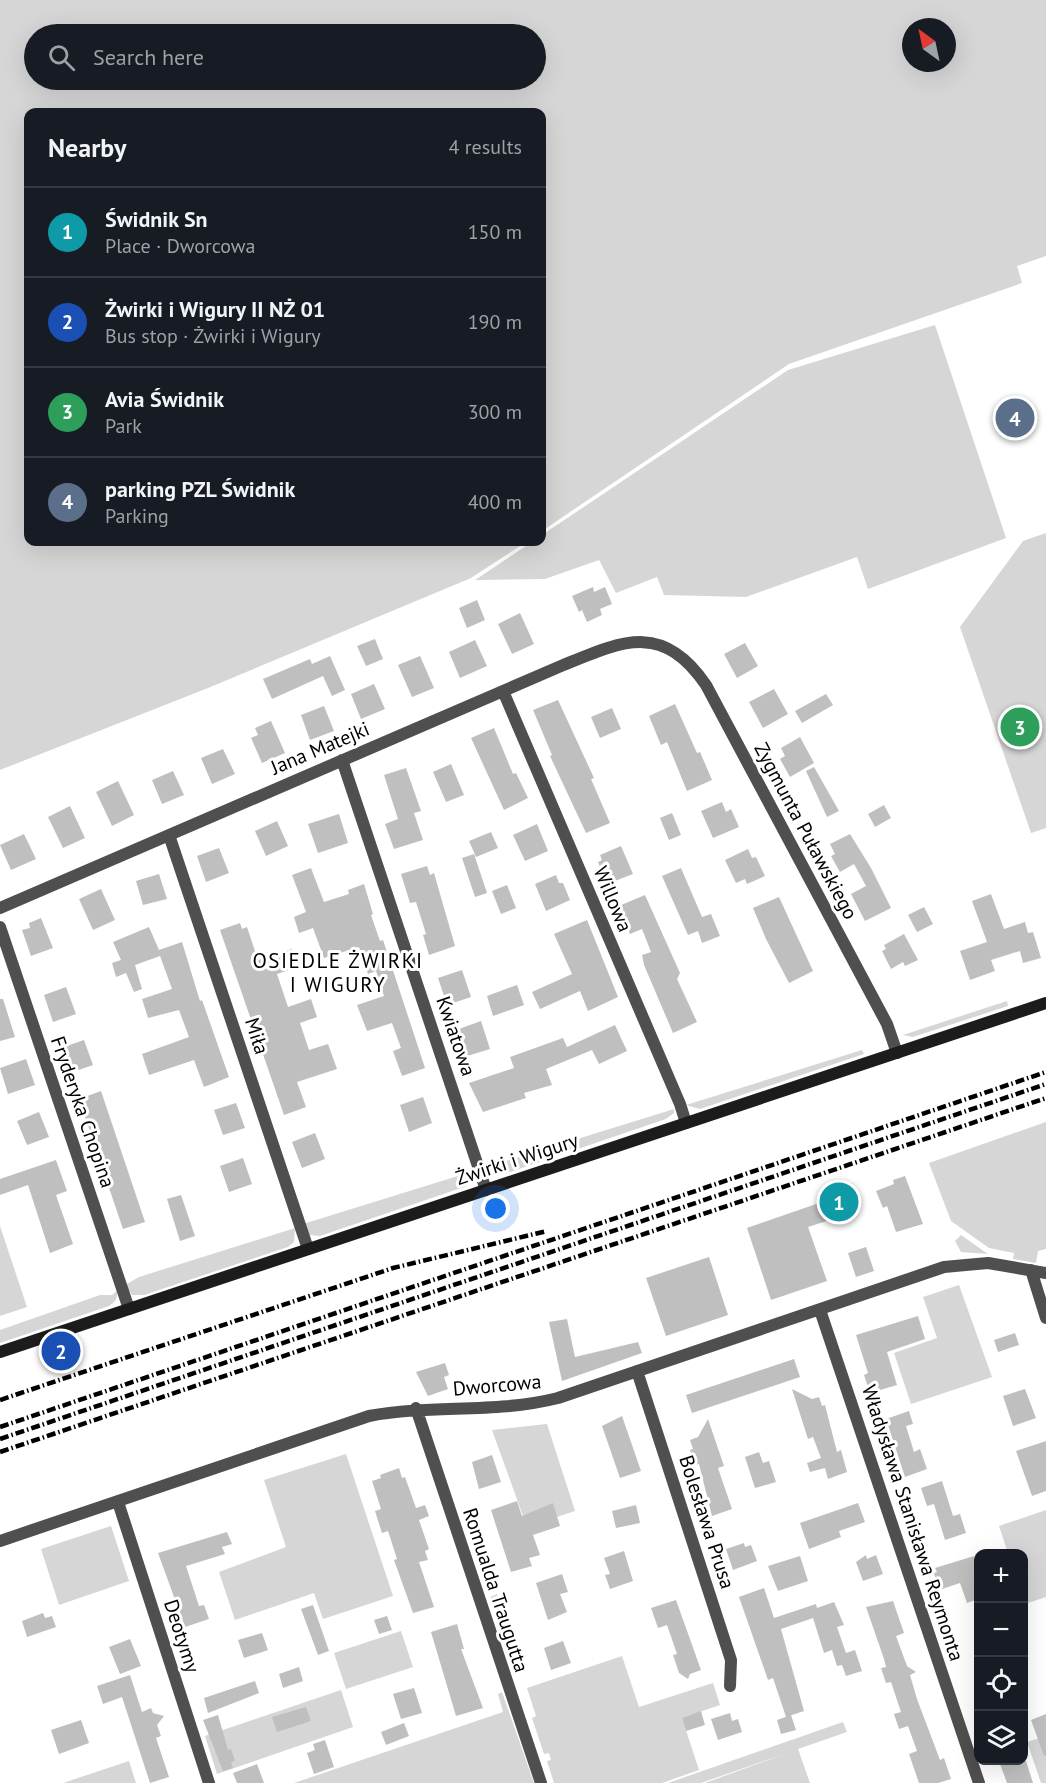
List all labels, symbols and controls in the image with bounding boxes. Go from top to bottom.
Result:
north arrow [902,18,956,72]
search box [24,24,546,90]
icon: search [45,41,78,74]
text: Search here [93,43,204,71]
text: Nearby [48,131,126,164]
text: 4 results [449,134,522,160]
text: Świdnik Sn [105,205,208,233]
text: 1 [62,219,73,245]
text: 150 m [468,219,522,245]
text: Place · Dworcowa [105,233,255,259]
text: Żwirki i Wigury II NŻ 01 [105,295,325,323]
text: 2 [62,309,73,335]
text: 190 m [468,309,522,335]
text: Bus stop · Żwirki i Wigury [105,323,321,349]
text: Avia Świdnik [105,385,224,413]
pin: 4 [996,396,1034,440]
text: 3 [62,399,73,425]
text: 300 m [468,399,522,425]
text: Park [105,413,142,439]
text: parking PZL Świdnik [105,475,295,503]
text: 4 [62,489,73,515]
text: 400 m [468,489,522,515]
text: Parking [105,503,169,529]
pin: 3 [1000,704,1040,750]
street label: Jana Matejki [266,716,373,781]
street label: Zygmunta Puławskiego [748,738,864,924]
street label: Willowa [588,862,638,936]
district label: OSIEDLE ŻWIRKI I WIGURY [252,947,424,998]
street label: Kwiatowa [430,993,482,1079]
street label: Miła [239,1014,275,1058]
street label: Fryderyka Chopina [45,1033,121,1191]
street label: Żwirki i Wigury [452,1127,582,1191]
pin: 1 [820,1180,858,1224]
your location [481,1194,510,1223]
pin: 2 [42,1328,80,1374]
street label: Dworcowa [452,1368,542,1402]
street label: Władysława Stanisława Reymonta [856,1382,970,1664]
street label: Bolesława Prusa [673,1452,741,1592]
street label: Romualda Traugutta [457,1505,535,1675]
map controls [974,1549,1028,1765]
button: + [974,1549,1028,1603]
street label: Deotymy [158,1596,206,1677]
button: − [974,1603,1028,1657]
button: locate [974,1657,1028,1711]
button: layers [974,1711,1028,1765]

